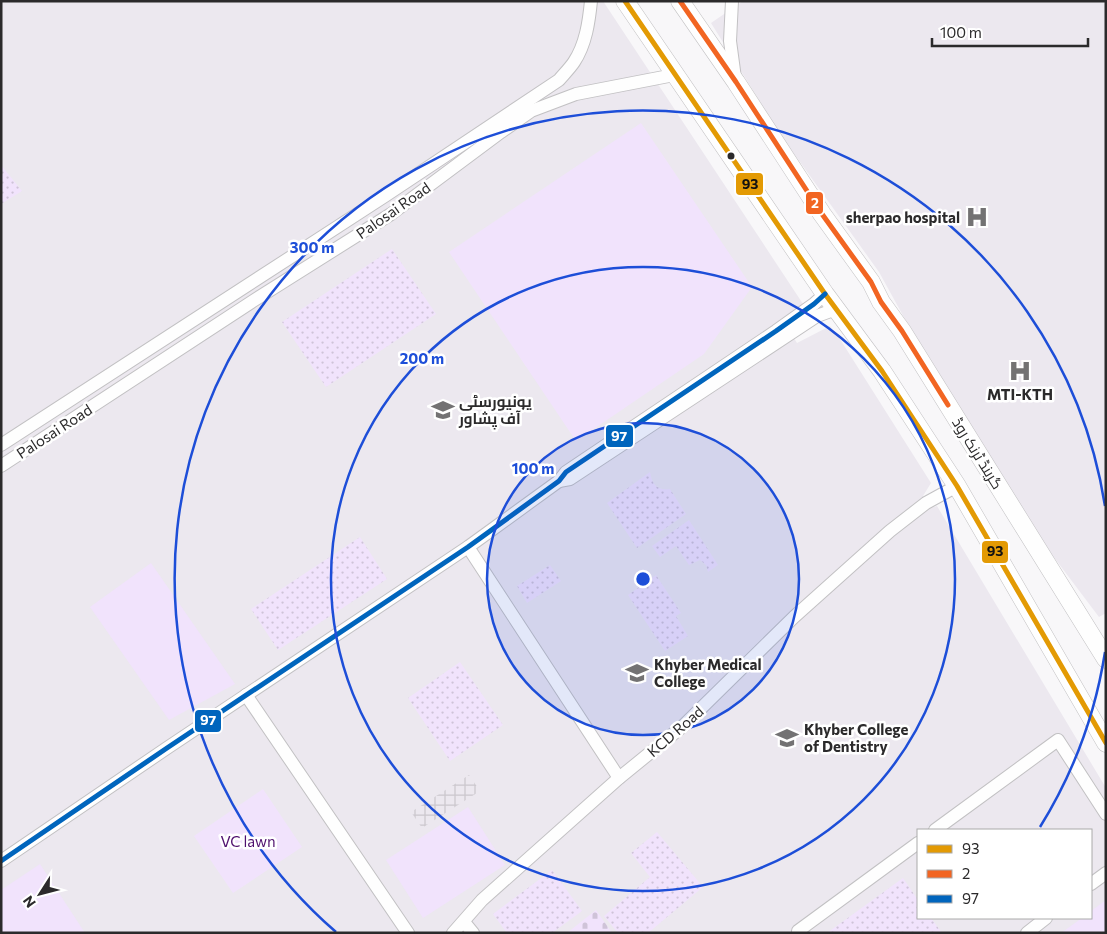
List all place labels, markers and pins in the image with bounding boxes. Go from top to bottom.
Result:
unlabelled marker [726,151,736,161]
hospital icon: sherpao hospital [964,204,990,230]
place label: sherpao hospital [846,208,960,226]
hospital icon: MTI-KTH [1007,358,1033,384]
place label: MTI-KTH [987,385,1053,403]
place label: یونیورسٹی آف پشاور [458,392,532,430]
school or university icon: یونیورسٹی آف پشاور [430,397,456,423]
centre of rings [634,570,652,588]
place label: Khyber Medical College [654,655,762,690]
school or university icon: Khyber Medical College [624,660,650,686]
place label: Khyber College of Dentistry [804,720,908,755]
school or university icon: Khyber College of Dentistry [774,725,800,751]

